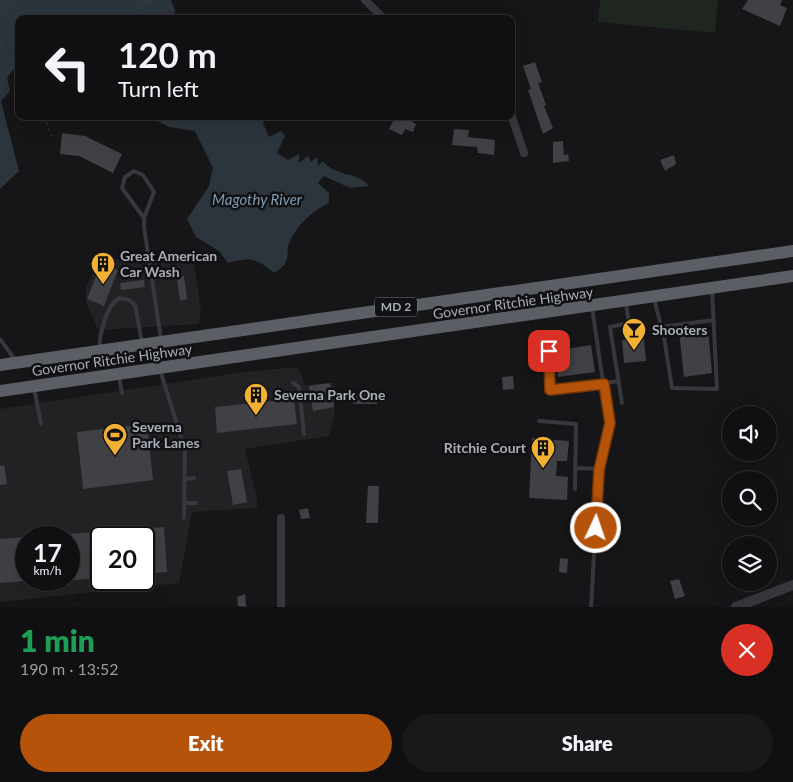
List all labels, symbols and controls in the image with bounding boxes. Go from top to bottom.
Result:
text: 120 m [118,33,217,75]
icon: left [35,35,100,100]
text: Turn left [118,75,199,102]
water label: Magothy River [212,190,303,208]
place label: Great American Car Wash [120,247,217,280]
building icon: Great American Car Wash [90,251,116,285]
street label: Governor Ritchie Highway [432,283,595,322]
road number: MD 2 [375,298,417,316]
bar icon: Shooters [621,317,647,351]
place label: Shooters [652,321,707,338]
pin [528,330,570,372]
icon: arrive [535,337,563,365]
street label: Governor Ritchie Highway [31,340,194,379]
building icon: Severna Park One [243,382,269,416]
place label: Severna Park One [274,386,386,403]
map controls [722,406,777,591]
button: sound [722,406,777,461]
place label: Severna Park Lanes [132,418,200,451]
sports icon: Severna Park Lanes [102,422,128,456]
building icon: Ritchie Court [530,435,556,469]
place label: Ritchie Court [444,439,527,456]
button: search [722,471,777,526]
position arrow [569,501,621,553]
speed limit sign: 20 [90,526,155,591]
button: layers [722,536,777,591]
text: 17 [33,537,62,567]
text: km/h [33,563,62,578]
text: 1 min [20,622,95,658]
button: close [721,624,773,676]
text: 190 m · 13:52 [20,659,119,678]
button: Exit [20,714,392,772]
button: Share [402,714,773,772]

